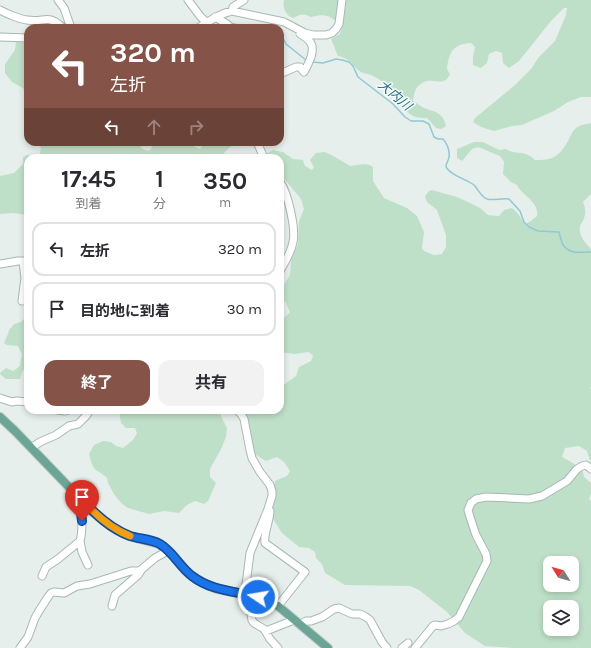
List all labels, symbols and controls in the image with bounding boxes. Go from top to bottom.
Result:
text: 320 m [110,36,196,69]
icon: left [44,40,96,92]
text: 左折 [110,74,146,96]
water label: 大内川 [375,77,416,115]
icon: left [101,116,123,138]
icon: ahead [143,116,165,138]
icon: right [185,116,207,138]
text: 17:45 [61,165,116,193]
text: 1 [155,165,164,193]
text: 350 [203,167,247,195]
text: m [219,195,231,210]
text: 到着 [76,196,102,211]
text: 分 [153,196,166,211]
icon: left [46,238,68,260]
text: 320 m [218,240,262,258]
text: 左折 [80,242,110,260]
icon: arrive [46,298,68,320]
text: 30 m [227,300,262,318]
text: 目的地に到着 [80,302,170,320]
button: 終了 [44,360,150,406]
button: 共有 [158,360,264,406]
pin [65,480,99,521]
icon: arrive [71,486,93,508]
north arrow [543,556,579,592]
map controls [543,556,579,636]
position arrow [237,576,279,618]
button: layers [543,600,579,636]

